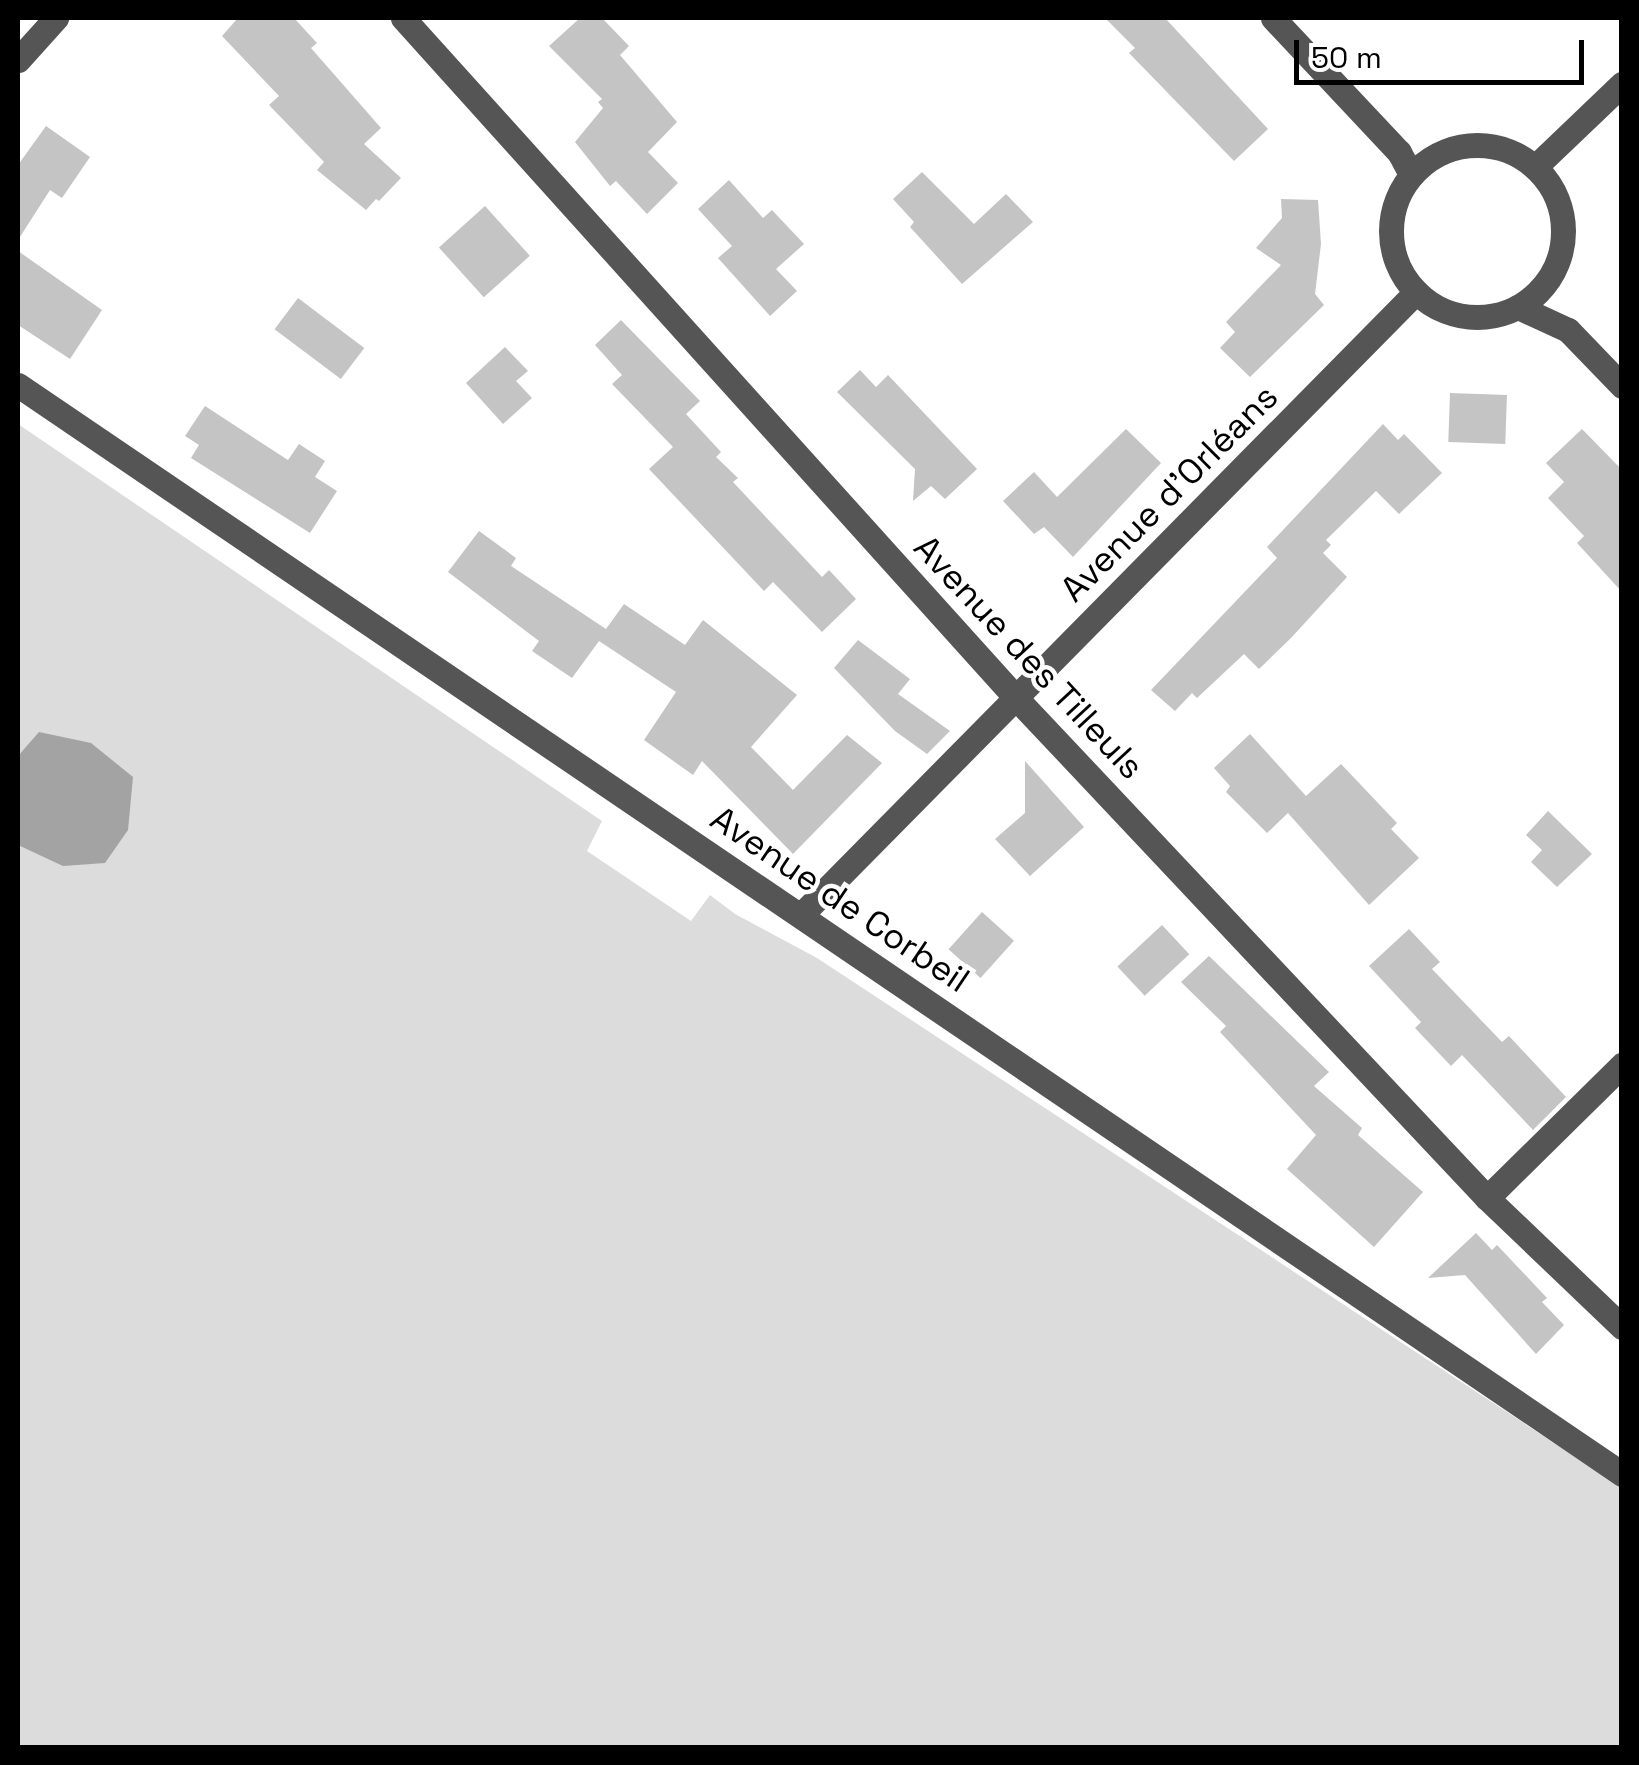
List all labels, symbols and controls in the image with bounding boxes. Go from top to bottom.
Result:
scale bar [1299,20,1589,82]
text: 50 m [1311,38,1382,77]
street label: Avenue d'Orléans [1052,376,1286,610]
street label: Avenue des Tilleuls [905,526,1153,788]
street label: Avenue de Corbeil [703,797,977,1001]

